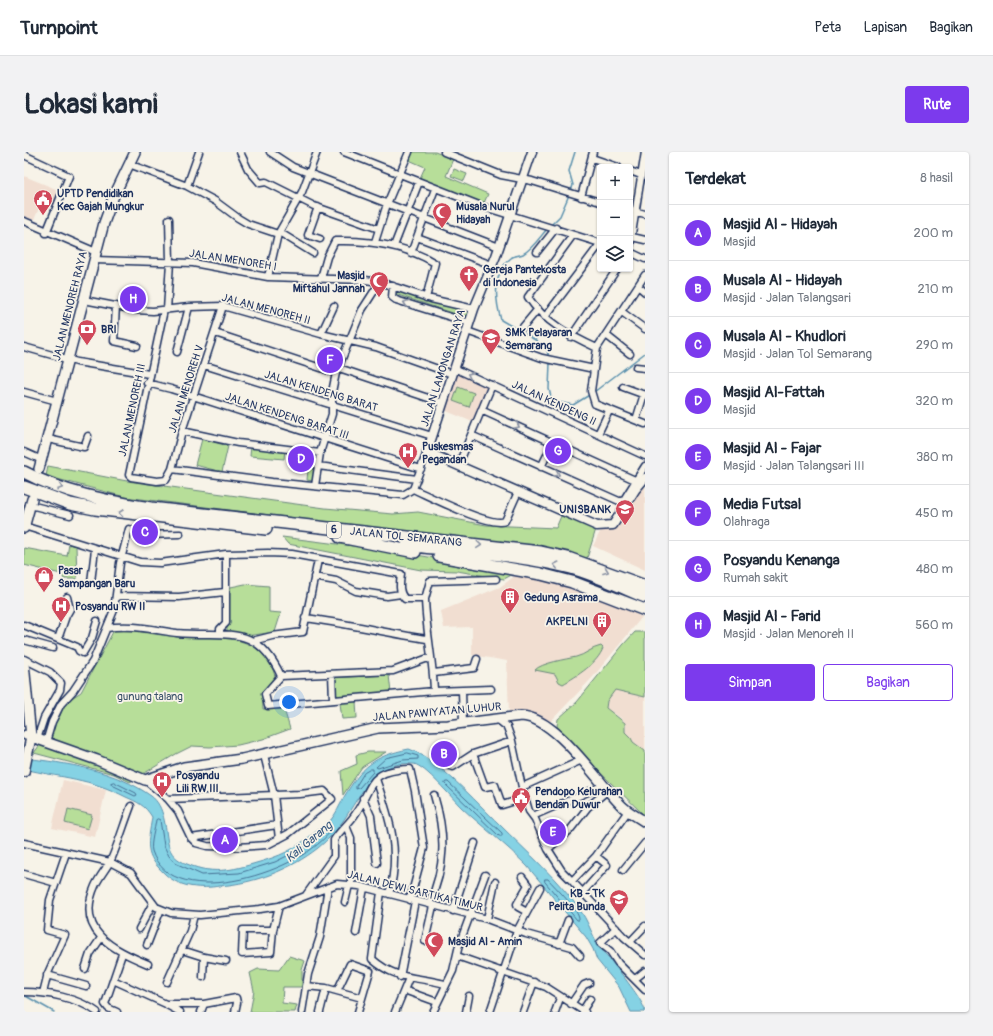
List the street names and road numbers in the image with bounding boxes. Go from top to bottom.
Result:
street label: JALAN MENOREH I [188,247,278,273]
street label: JALAN MENOREH RAYA [50,250,90,362]
street label: JALAN MENOREH II [220,291,312,327]
street label: JALAN LAMONGAN RAYA [418,308,468,428]
street label: JALAN MENOREH V [166,343,206,435]
street label: JALAN MENOREH III [116,362,148,458]
street label: JALAN KENDENG BARAT [263,368,379,414]
street label: JALAN KENDENG II [510,378,598,428]
street label: JALAN KENDENG BARAT III [223,390,351,442]
road number: 6 [327,522,341,538]
street label: JALAN TOL SEMARANG [349,525,463,549]
street label: JALAN PAWIYATAN LUHUR [372,700,502,724]
street label: JALAN DEWI SARTIKA TIMUR [346,868,484,914]

